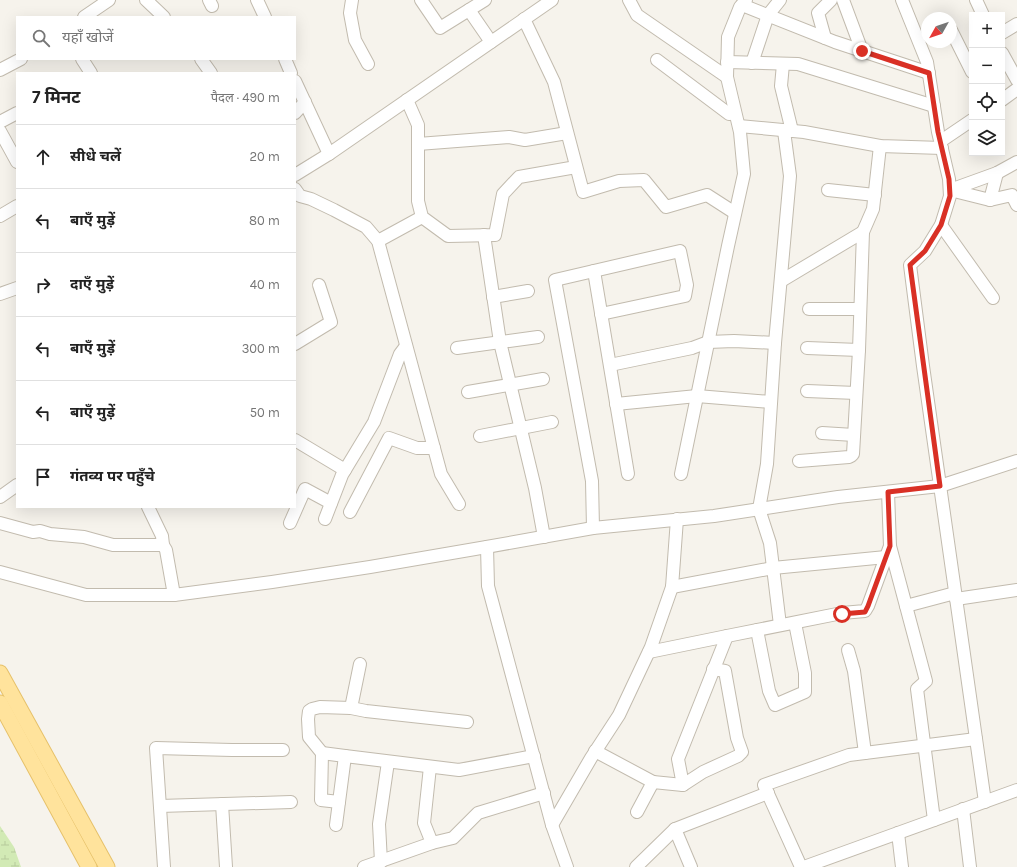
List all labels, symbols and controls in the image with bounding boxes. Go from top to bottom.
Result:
north arrow [921,12,957,48]
map controls [969,12,1005,156]
button: + [969,12,1005,48]
search box [16,16,296,60]
icon: search [30,27,52,49]
text: यहाँ खोजें [62,28,113,46]
route end [853,42,871,60]
button: − [969,48,1005,84]
button: locate [969,84,1005,120]
text: 7 मिनट [32,87,80,107]
text: पैदल · 490 m [211,90,280,105]
button: layers [969,120,1005,156]
icon: ahead [32,146,54,168]
text: सीधे चलें [70,147,121,165]
text: 20 m [250,149,280,164]
icon: left [32,210,54,232]
text: बाएँ मुड़ें [70,211,115,229]
text: 80 m [249,213,280,228]
icon: right [32,274,54,296]
text: दाएँ मुड़ें [70,275,114,293]
text: 40 m [250,277,280,292]
icon: left [32,338,54,360]
text: बाएँ मुड़ें [70,339,115,357]
text: 300 m [242,341,280,356]
icon: left [32,402,54,424]
text: बाएँ मुड़ें [70,403,115,421]
text: 50 m [250,405,280,420]
icon: arrive [32,466,54,488]
text: गंतव्य पर पहुँचे [70,467,155,485]
route start [833,605,851,623]

